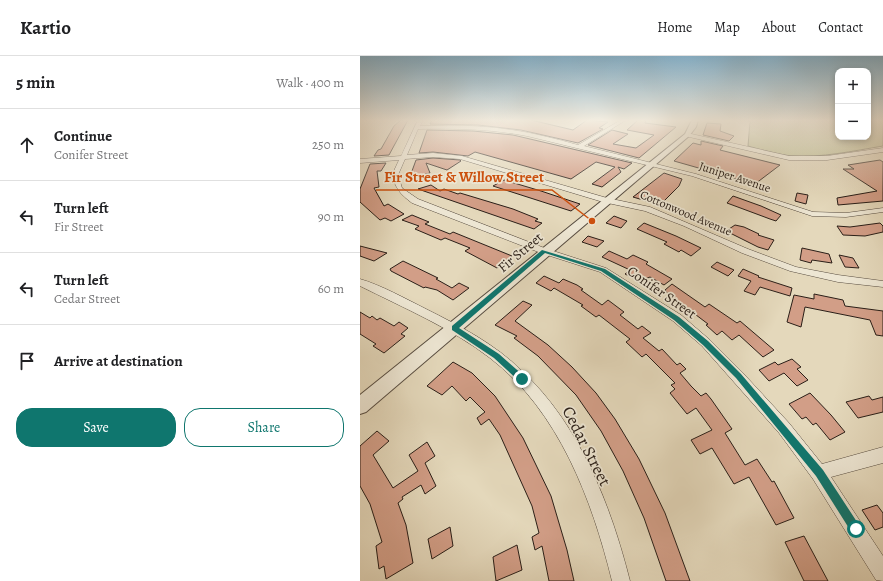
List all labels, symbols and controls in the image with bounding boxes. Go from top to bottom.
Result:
text: Kartio [20,15,71,41]
text: Home [657,18,692,37]
text: Map [714,18,740,37]
text: About [762,18,796,37]
text: Contact [818,18,863,37]
map controls [835,68,871,140]
button: + [835,68,871,104]
text: 5 min [16,71,55,94]
text: Walk · 400 m [276,74,344,91]
button: − [835,104,871,140]
text: Continue [54,126,112,146]
icon: ahead [16,134,38,156]
text: 250 m [312,136,344,153]
text: Conifer Street [54,146,129,163]
street label: Juniper Avenue [697,158,773,196]
callout: Fir Street & Willow Street [376,163,552,190]
text: Fir Street & Willow Street [384,167,544,187]
street label: Cottonwood Avenue [638,186,734,240]
text: Turn left [54,198,109,218]
icon: left [16,206,38,228]
text: 90 m [318,208,344,225]
text: Fir Street [54,218,104,235]
street label: Fir Street [494,228,547,277]
street label: Conifer Street [623,262,700,323]
text: Turn left [54,270,109,290]
icon: left [16,278,38,300]
text: 60 m [318,280,344,297]
text: Cedar Street [54,290,120,307]
icon: arrive [16,350,38,372]
text: Arrive at destination [54,351,183,371]
route end [513,370,531,388]
street label: Cedar Street [557,402,617,490]
button: Save [16,408,176,447]
button: Share [184,408,344,447]
route start [847,520,865,538]

